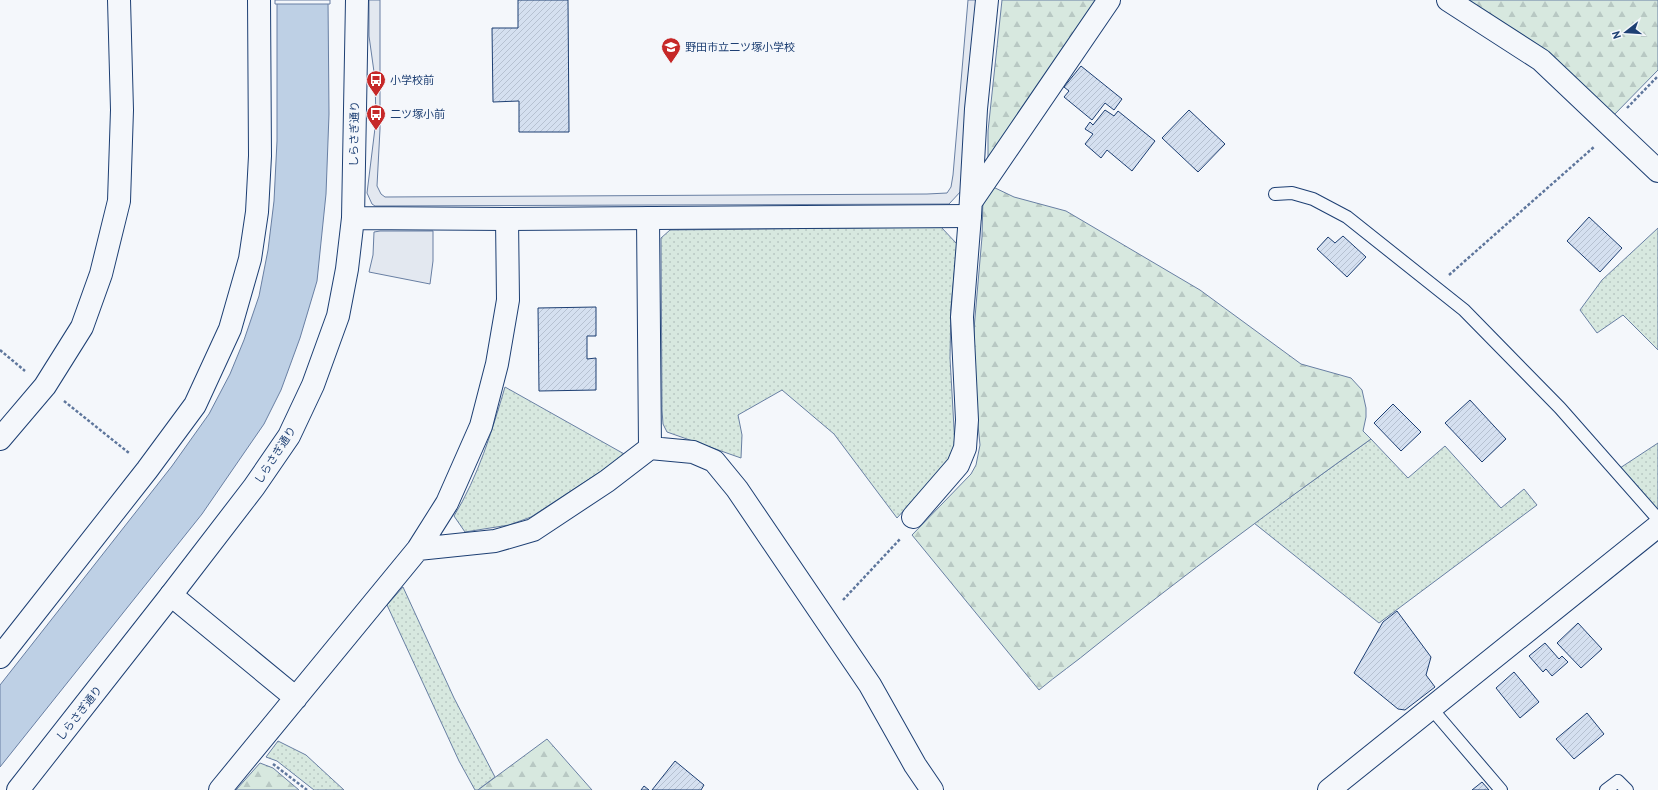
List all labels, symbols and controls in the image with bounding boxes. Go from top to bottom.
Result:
north arrow [1606,12,1646,52]
text: N [1609,29,1624,40]
school or university icon: 野田市立二ツ塚小学校 [660,36,682,64]
place label: 野田市立二ツ塚小学校 [685,40,795,54]
bus stop icon: 小学校前 [365,69,387,97]
place label: 小学校前 [390,73,434,87]
street label: しらさぎ通り [346,101,362,167]
bus stop icon: 二ツ塚小前 [365,103,387,131]
place label: 二ツ塚小前 [390,107,445,121]
street label: しらさぎ通り [251,424,299,486]
street label: しらさぎ通り [53,683,105,743]

